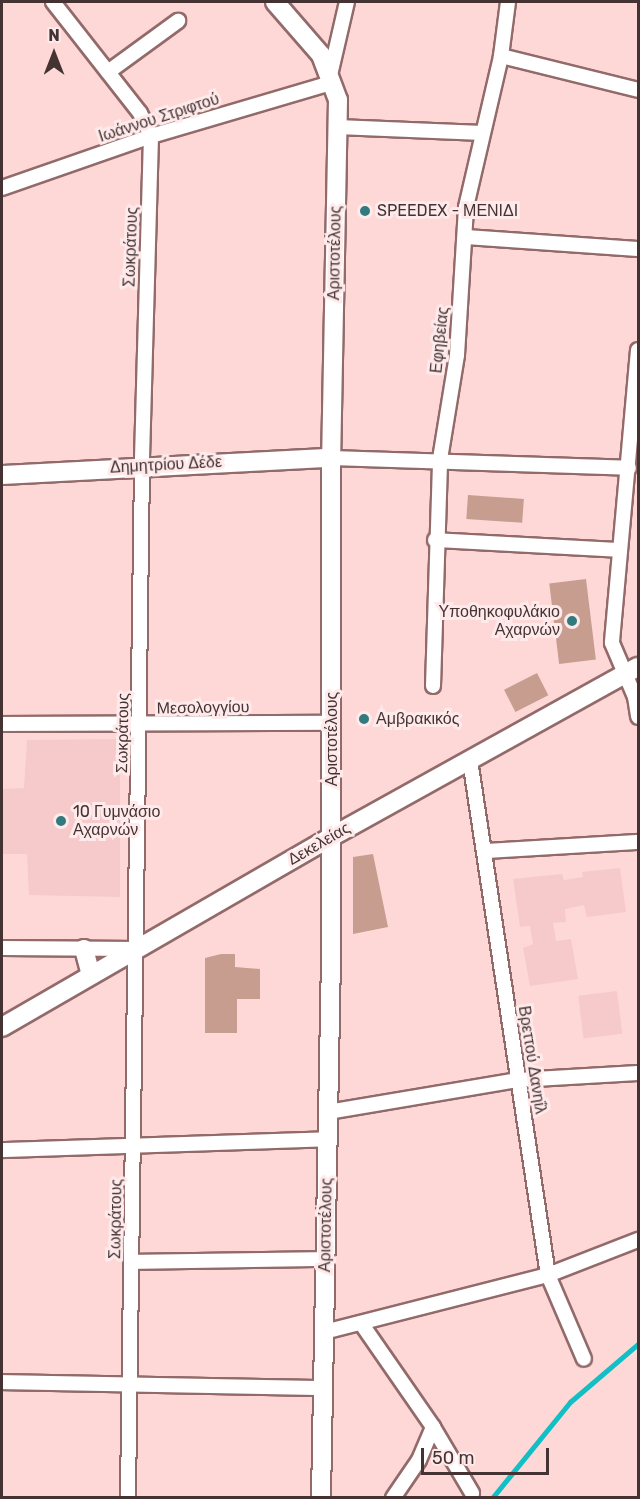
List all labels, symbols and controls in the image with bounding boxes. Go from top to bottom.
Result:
north arrow [24,24,84,84]
text: N [48,26,60,45]
street label: Ιωάννου Στριφτού [96,89,222,147]
place label: SPEEDEX - ΜΕΝΙΔΙ [377,201,518,221]
marker: SPEEDEX - ΜΕΝΙΔΙ [358,204,372,218]
street label: Αριστοτέλους [325,206,345,300]
street label: Σωκράτους [120,207,142,287]
street label: Εφηβείας [427,306,453,374]
street label: Δημητρίου Δέδε [110,452,222,478]
place label: Υποθηκοφυλάκιο Αχαρνών [439,602,560,640]
marker: Υποθηκοφυλάκιο Αχαρνών [565,614,579,628]
street label: Αριστοτέλους [322,692,342,786]
street label: Σωκράτους [113,693,133,773]
street label: Μεσολογγίου [156,698,250,718]
place label: Αμβρακικός [376,709,459,729]
marker: Αμβρακικός [357,712,371,726]
place label: 10 Γυμνάσιο Αχαρνών [73,802,160,840]
marker: 10 Γυμνάσιο Αχαρνών [54,814,68,828]
street label: Δεκελείας [284,819,354,869]
street label: Βρεττού Δανηΐλ [514,1005,550,1115]
street label: Αριστοτέλους [316,1178,336,1272]
street label: Σωκράτους [106,1179,126,1259]
scale bar [424,1436,552,1474]
text: 50 m [432,1447,475,1469]

